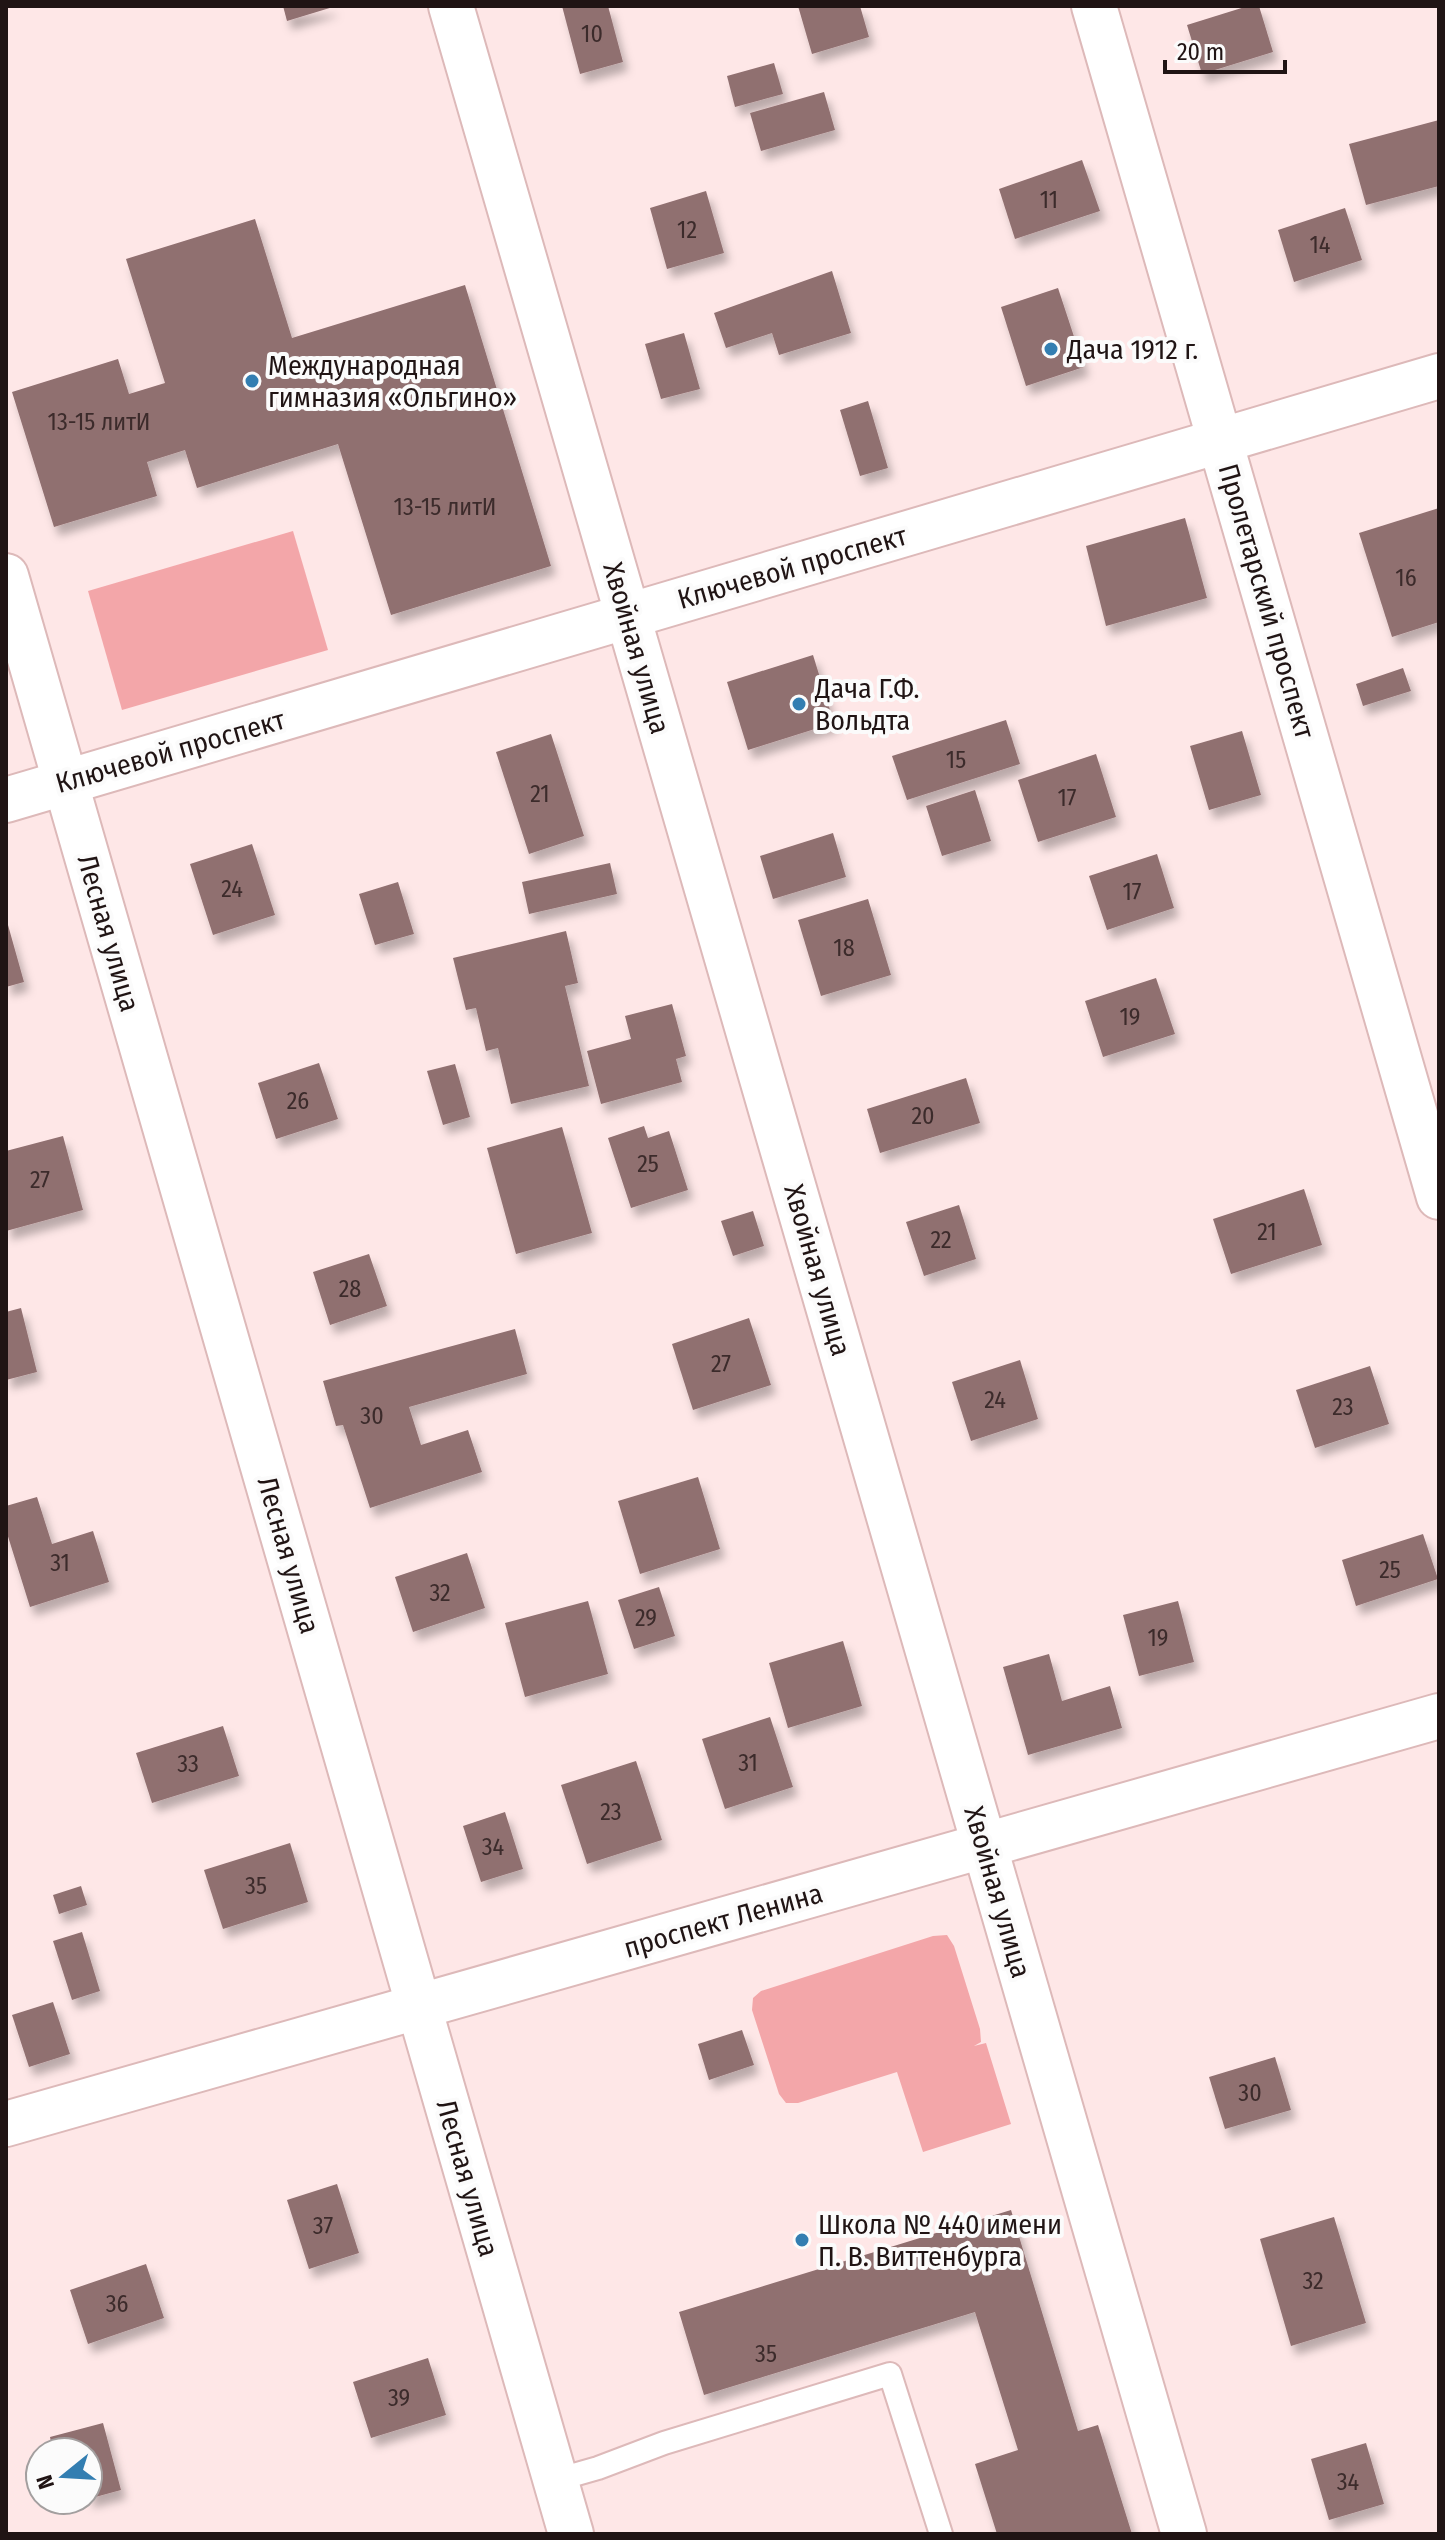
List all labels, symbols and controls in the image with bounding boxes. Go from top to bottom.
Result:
house number: 10 [581,20,603,48]
scale bar [1165,24,1285,74]
text: 20 m [1177,38,1224,66]
house number: 11 [1040,186,1058,214]
house number: 12 [677,216,697,244]
house number: 14 [1310,231,1330,259]
place label: Дача 1912 г. [1066,333,1198,366]
marker: Дача 1912 г. [1042,340,1060,358]
place label: Международная гимназия «Ольгино» [268,349,517,414]
marker: Международная гимназия «Ольгино» [243,372,261,390]
house number: 13-15 литИ [48,408,150,436]
street label: Пролетарский проспект [1211,460,1322,743]
house number: 13-15 литИ [394,493,496,521]
street label: Ключевой проспект [674,519,911,616]
street label: Хвойная улица [596,559,677,738]
house number: 16 [1395,564,1417,592]
place label: Дача Г.Ф. Вольдта [814,672,919,737]
marker: Дача Г.Ф. Вольдта [790,695,808,713]
street label: Ключевой проспект [52,703,289,800]
house number: 15 [946,746,966,774]
house number: 21 [530,780,550,808]
house number: 17 [1057,784,1077,812]
street label: Лесная улица [70,851,147,1015]
house number: 24 [221,875,243,903]
house number: 17 [1122,878,1142,906]
house number: 18 [833,934,855,962]
house number: 19 [1119,1003,1141,1031]
house number: 26 [287,1087,309,1115]
house number: 20 [911,1102,935,1130]
house number: 25 [637,1150,659,1178]
house number: 27 [30,1166,50,1194]
street label: Хвойная улица [777,1181,858,1360]
house number: 21 [1257,1218,1277,1246]
house number: 22 [930,1226,952,1254]
house number: 28 [339,1275,361,1303]
house number: 27 [711,1350,731,1378]
house number: 24 [984,1386,1006,1414]
house number: 23 [1332,1393,1354,1421]
house number: 30 [360,1402,384,1430]
street label: Лесная улица [250,1473,327,1637]
house number: 31 [50,1549,70,1577]
house number: 25 [1379,1556,1401,1584]
house number: 32 [429,1579,451,1607]
house number: 29 [635,1604,657,1632]
house number: 19 [1147,1624,1169,1652]
house number: 31 [738,1749,758,1777]
house number: 33 [177,1750,199,1778]
house number: 23 [600,1798,622,1826]
street label: Хвойная улица [957,1803,1038,1982]
house number: 34 [482,1833,504,1861]
house number: 35 [245,1872,267,1900]
street label: проспект Ленина [620,1876,826,1965]
house number: 30 [1238,2079,1262,2107]
street label: Лесная улица [429,2096,506,2260]
place label: Школа № 440 имени П. В. Виттенбурга [818,2208,1062,2273]
house number: 37 [313,2212,333,2240]
marker: Школа № 440 имени П. В. Виттенбурга [793,2231,811,2249]
house number: 32 [1302,2267,1324,2295]
house number: 36 [106,2290,128,2318]
house number: 35 [755,2340,777,2368]
house number: 39 [388,2384,410,2412]
north arrow [24,2436,104,2516]
house number: 34 [1337,2468,1359,2496]
text: N [31,2472,60,2492]

